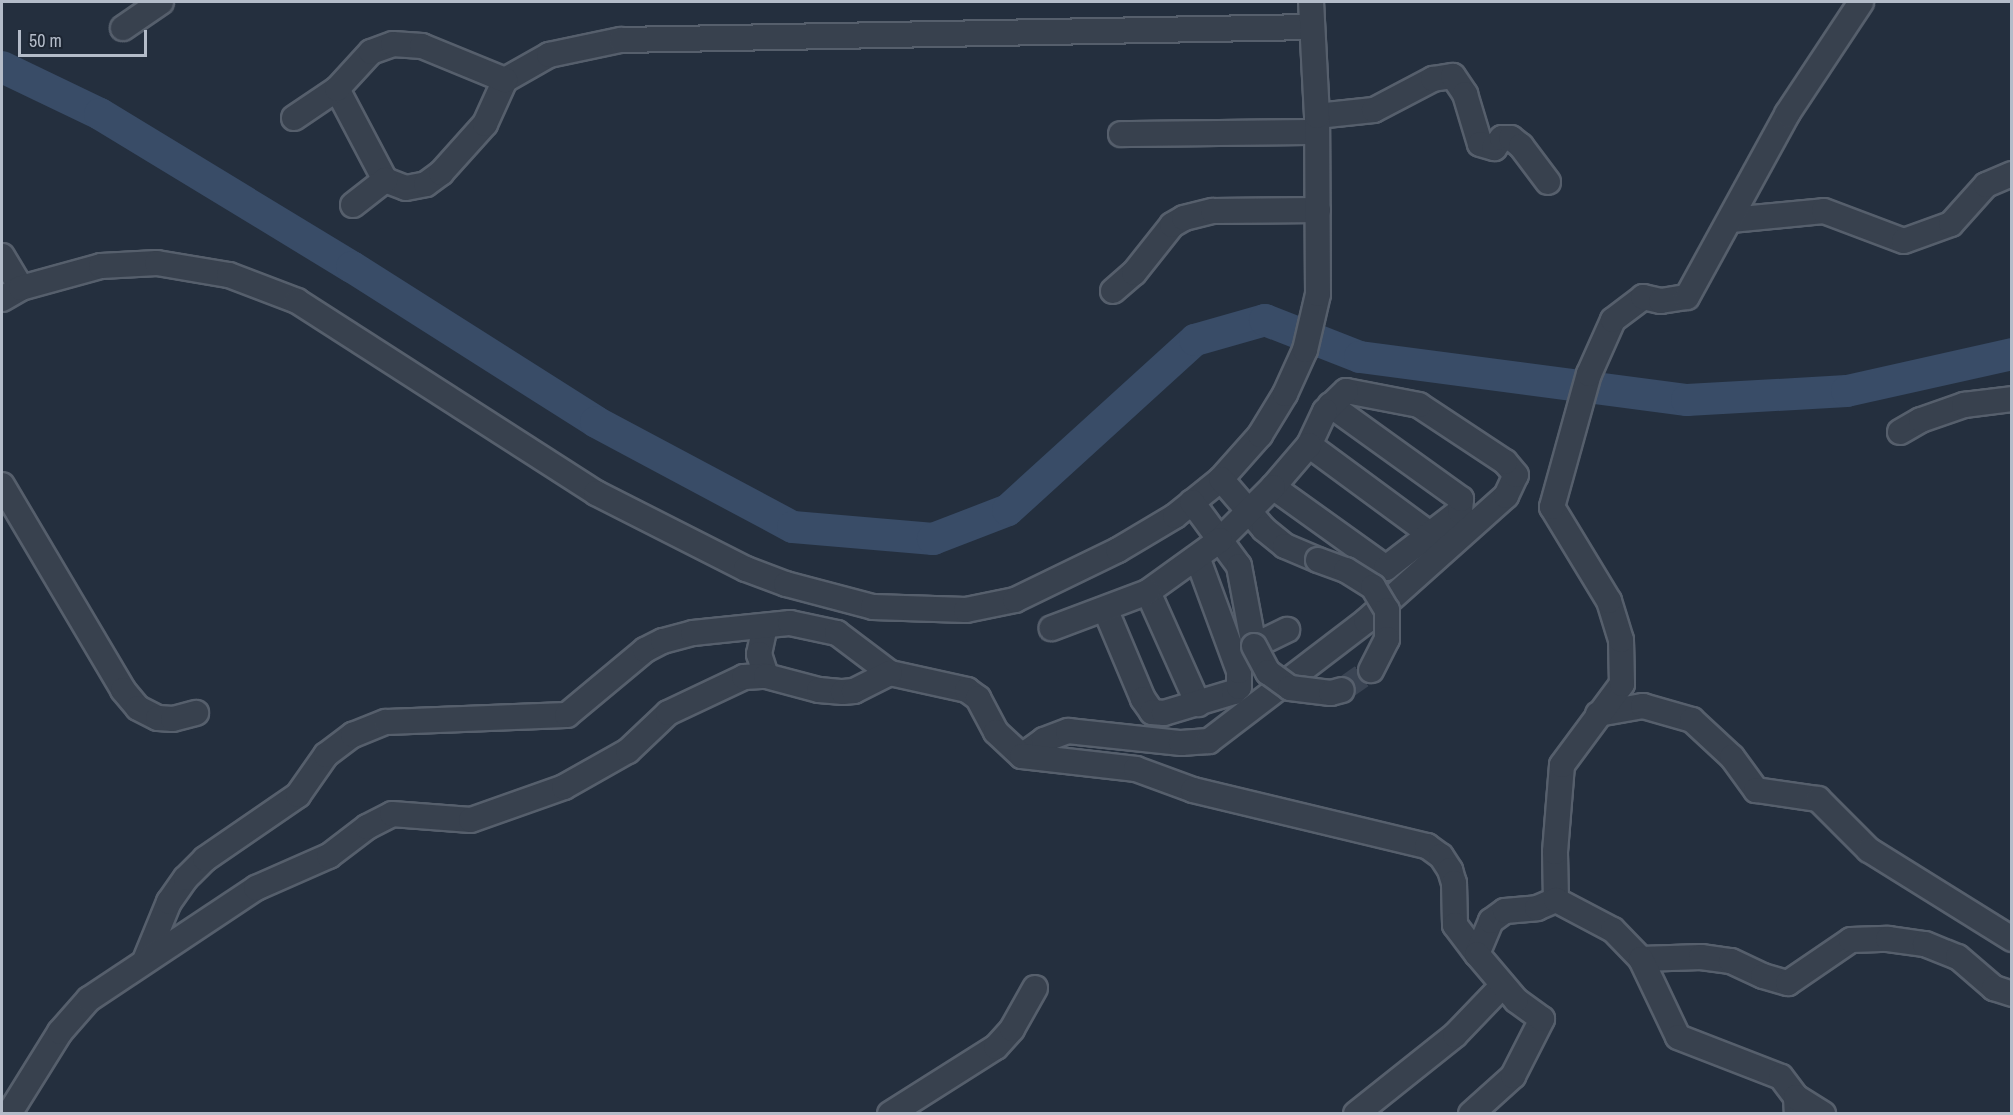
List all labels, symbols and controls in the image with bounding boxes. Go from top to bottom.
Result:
scale bar [21,18,150,56]
text: 50 m [29,28,62,53]

